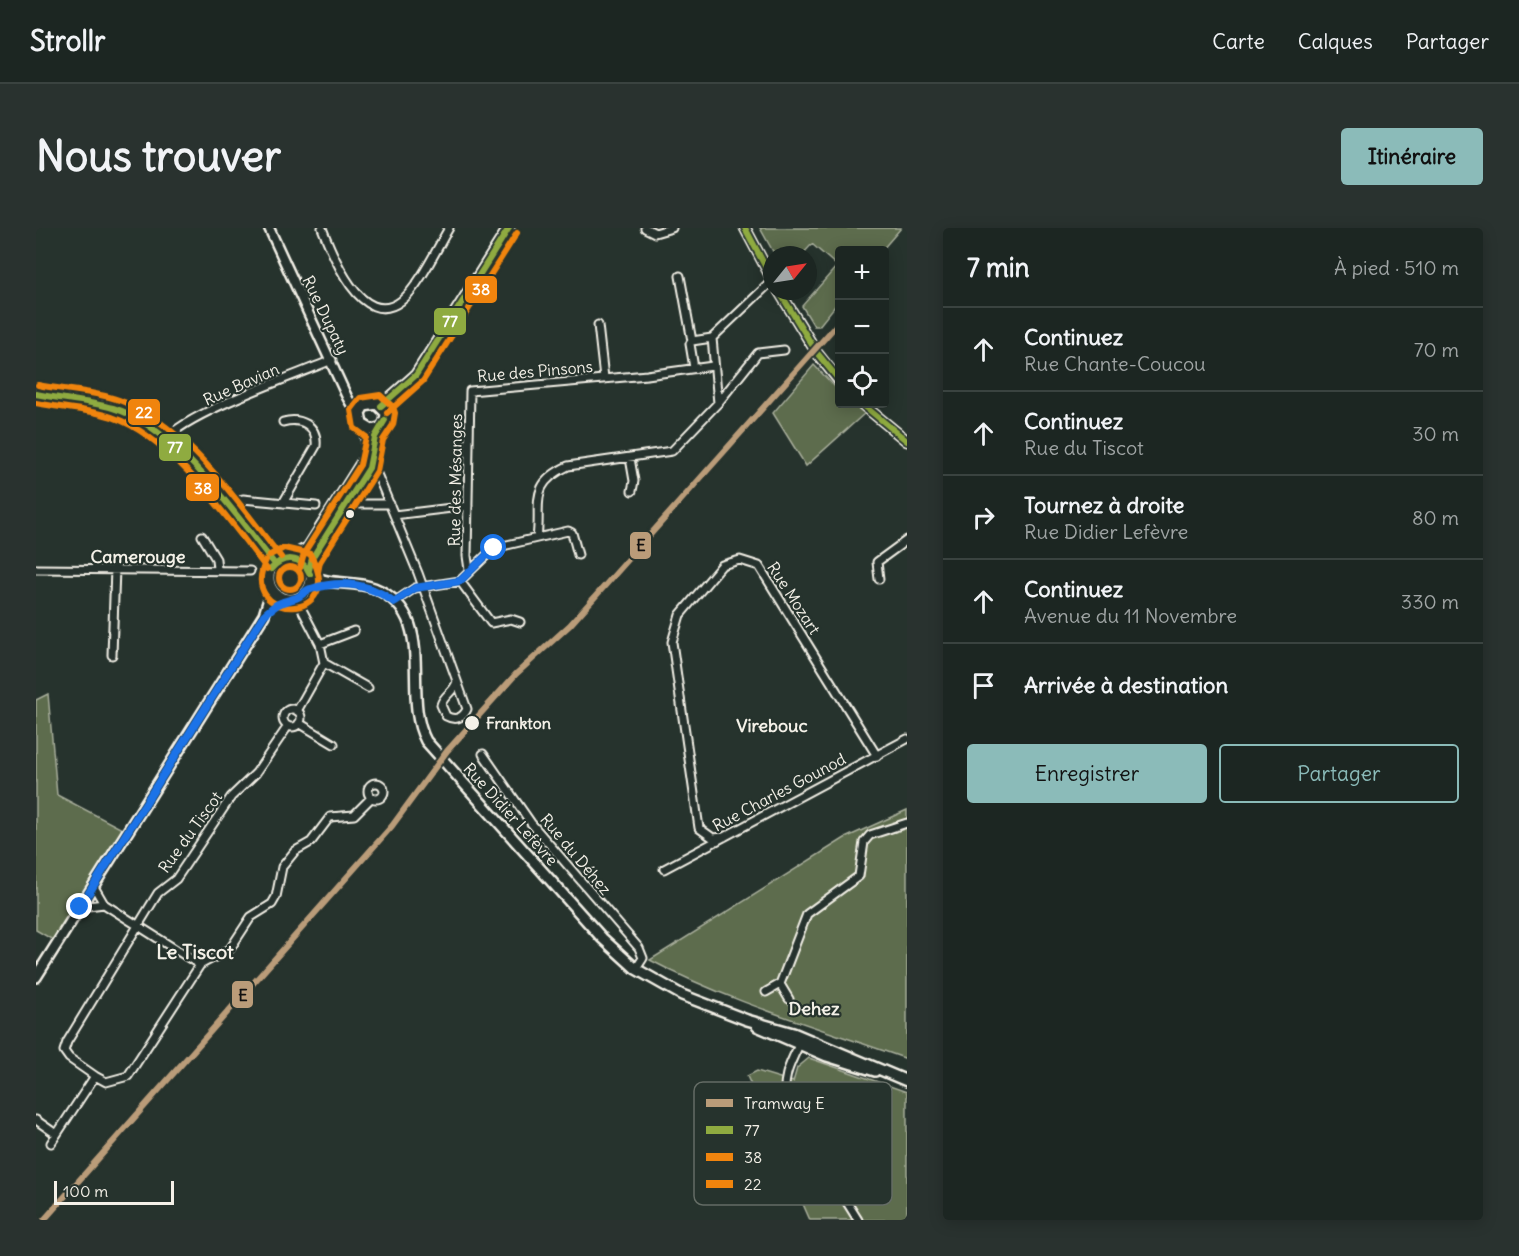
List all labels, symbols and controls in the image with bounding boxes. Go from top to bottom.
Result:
text: Strollr [30,23,105,59]
text: Carte [1212,28,1265,55]
text: Calques [1298,28,1373,55]
text: Partager [1406,28,1489,55]
button: Itinéraire [1341,128,1483,185]
text: Nous trouver [36,130,281,182]
north arrow [763,246,817,300]
map controls [835,246,889,408]
button: + [835,246,889,300]
text: 7 min [967,251,1030,284]
text: À pied · 510 m [1334,255,1459,280]
street label: Rue Dupaty [298,272,354,358]
line badge: 38 [464,275,498,304]
text: 38 [472,279,490,299]
button: − [835,300,889,354]
line badge: 77 [433,307,467,336]
text: 77 [442,311,458,331]
text: Continuez [1024,323,1123,351]
icon: ahead [967,333,1000,366]
text: 70 m [1414,337,1459,362]
text: Rue Chante-Coucou [1024,351,1206,376]
button: locate [835,354,889,408]
street label: Rue des Pinsons [476,356,594,386]
street label: Rue Bavian [200,358,282,410]
line badge: 22 [127,398,161,426]
text: 22 [135,402,153,422]
text: Continuez [1024,407,1123,435]
street label: Rue des Mésanges [444,413,466,547]
icon: ahead [967,417,1000,450]
text: 30 m [1412,421,1459,446]
line badge: 77 [158,433,192,462]
text: Rue du Tiscot [1024,435,1144,460]
text: 77 [167,437,183,457]
line badge: 38 [185,473,220,502]
text: 38 [194,478,212,498]
text: Tournez à droite [1024,491,1184,519]
icon: right [967,501,1000,534]
text: 80 m [1412,505,1459,530]
unlabelled marker [344,508,356,520]
text: Rue Didier Lefèvre [1024,519,1188,544]
line badge: E [629,531,652,560]
route start [480,534,506,560]
text: E [636,535,646,555]
district label: Camerouge [91,545,186,568]
street label: Rue Mozart [763,558,825,638]
text: Continuez [1024,575,1123,603]
icon: ahead [967,585,1000,618]
text: 330 m [1401,589,1459,614]
text: Avenue du 11 Novembre [1024,603,1237,628]
icon: arrive [967,669,1000,702]
text: Arrivée à destination [1024,671,1228,699]
place label: Frankton [486,713,551,733]
marker: Frankton [463,714,481,732]
district label: Virebouc [736,714,808,737]
button: Enregistrer [967,744,1207,803]
button: Partager [1219,744,1459,803]
street label: Rue Charles Gounod [709,748,849,836]
street label: Rue Didier Lefèvre [460,758,562,870]
street label: Rue du Tiscot [154,787,227,877]
street label: Rue du Déhez [536,809,616,899]
route end [66,893,92,919]
district label: Le Tiscot [156,939,234,964]
line badge: E [231,980,254,1009]
text: E [238,985,248,1005]
district label: Dehez [788,997,840,1020]
legend [694,1082,892,1205]
text: Tramway E [744,1093,825,1113]
text: 77 [744,1120,760,1140]
text: 38 [744,1147,762,1167]
text: 22 [744,1174,762,1194]
scale bar [54,1178,174,1206]
text: 100 m [63,1181,108,1201]

